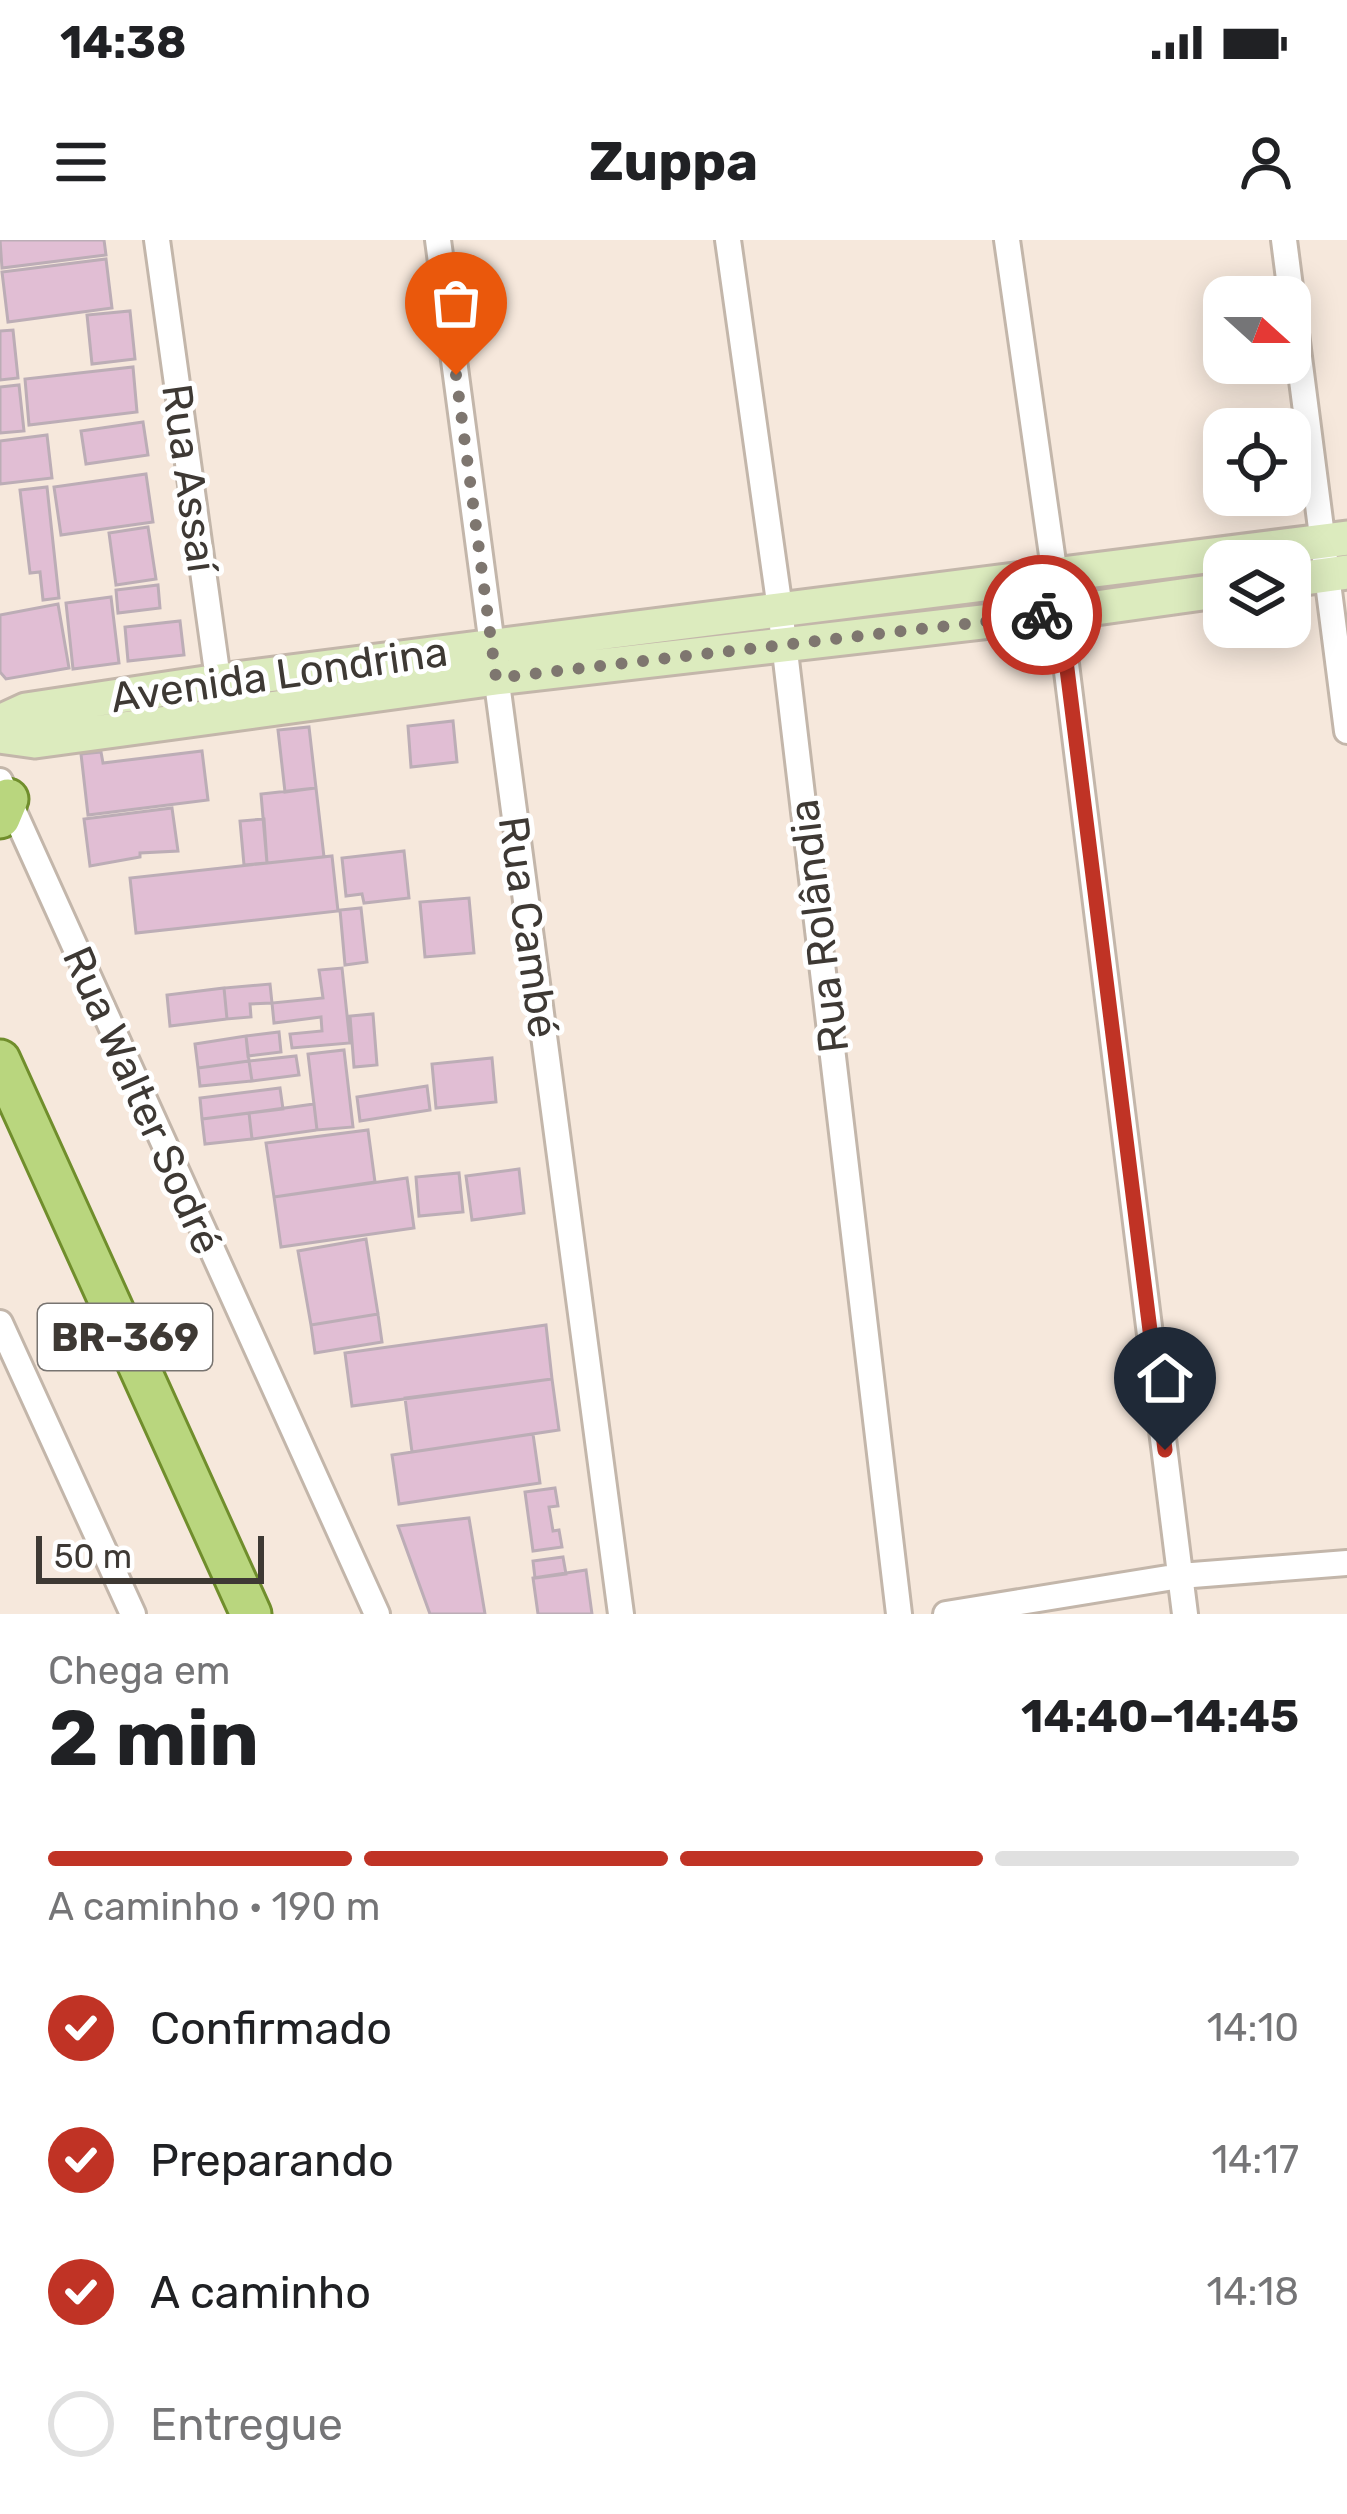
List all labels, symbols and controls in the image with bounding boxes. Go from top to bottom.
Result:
text: 14:38 [60,16,186,69]
icon: menu [48,129,114,195]
icon: person [1233,129,1299,195]
text: Zuppa [589,130,758,194]
pin [405,252,507,375]
icon: bag [423,270,489,336]
north arrow [1203,276,1311,384]
map controls [1203,276,1311,648]
street label: Rua Assaí [151,381,227,577]
button: locate [1203,408,1311,516]
button: layers [1203,540,1311,648]
courier [982,555,1102,675]
icon: bike [1009,582,1075,648]
street label: Avenida Londrina [108,627,451,723]
street label: Rua Rolândia [779,796,859,1055]
street label: Rua Cambé [488,813,568,1041]
street label: Rua Walter Sodré [52,939,232,1262]
road number: BR-369 [38,1304,212,1370]
pin [1114,1327,1216,1450]
icon: home [1132,1345,1198,1411]
scale bar [36,1530,264,1583]
text: 50 m [54,1537,132,1576]
text: Chega em [48,1648,230,1694]
text: 14:40–14:45 [1021,1690,1299,1743]
text: 2 min [48,1692,259,1785]
text: A caminho · 190 m [48,1884,380,1930]
icon: check [48,1995,114,2061]
text: Confirmado [150,2002,392,2055]
text: 14:10 [1207,2005,1299,2051]
icon: check [48,2127,114,2193]
text: Preparando [150,2134,394,2187]
text: 14:17 [1211,2137,1299,2183]
icon: check [48,2259,114,2325]
text: A caminho [150,2266,371,2319]
text: 14:18 [1207,2269,1299,2315]
text: Entregue [150,2398,343,2451]

